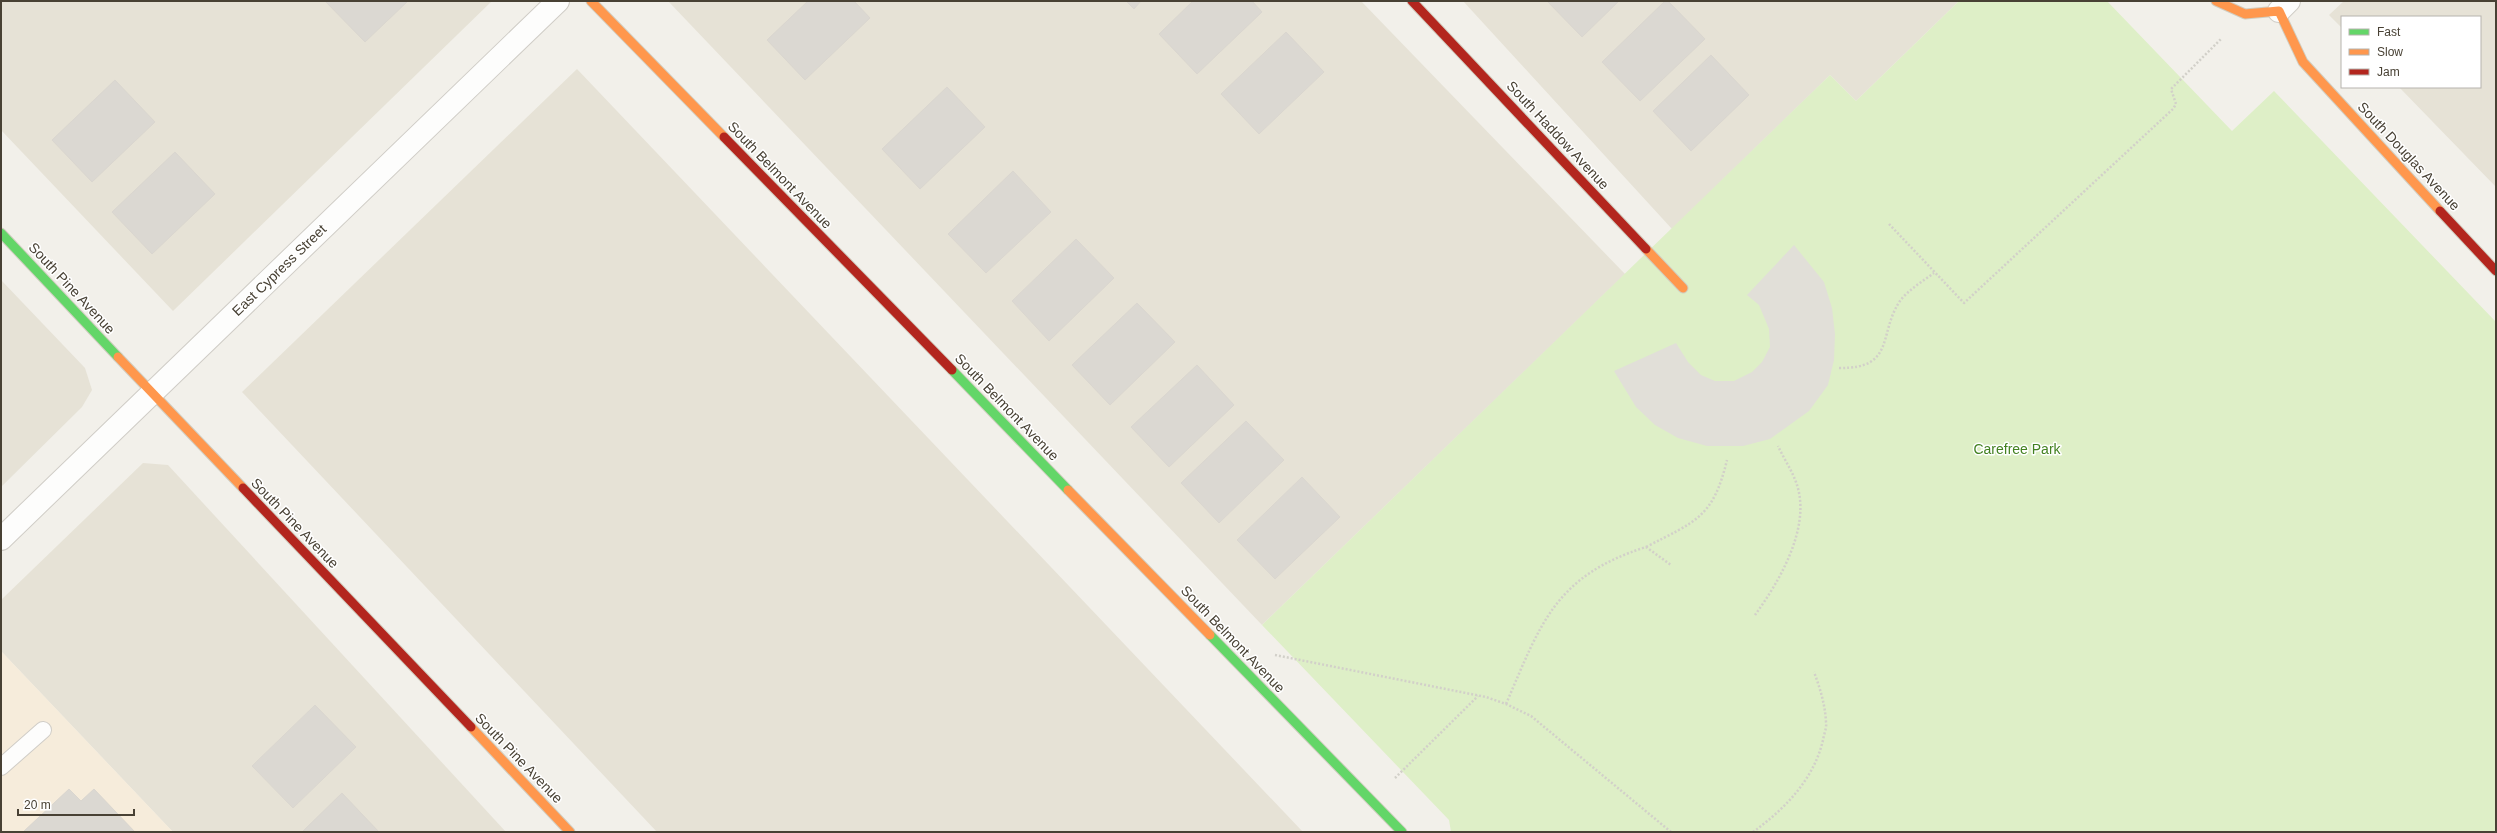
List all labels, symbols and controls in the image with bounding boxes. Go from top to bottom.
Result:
legend [2341,16,2481,88]
text: Fast [2377,25,2401,39]
text: Slow [2377,45,2403,59]
text: Jam [2377,65,2400,79]
street label: South Haddow Avenue [1504,78,1612,193]
street label: South Douglas Avenue [2355,99,2463,214]
street label: South Belmont Avenue [725,118,835,232]
street label: East Cypress Street [229,221,329,319]
street label: South Pine Avenue [26,239,119,337]
street label: South Belmont Avenue [952,350,1062,464]
park label: Carefree Park [1973,441,2062,457]
street label: South Pine Avenue [248,475,342,571]
street label: South Belmont Avenue [1178,582,1288,696]
street label: South Pine Avenue [472,710,566,806]
scale bar [18,791,134,817]
text: 20 m [24,798,51,812]

